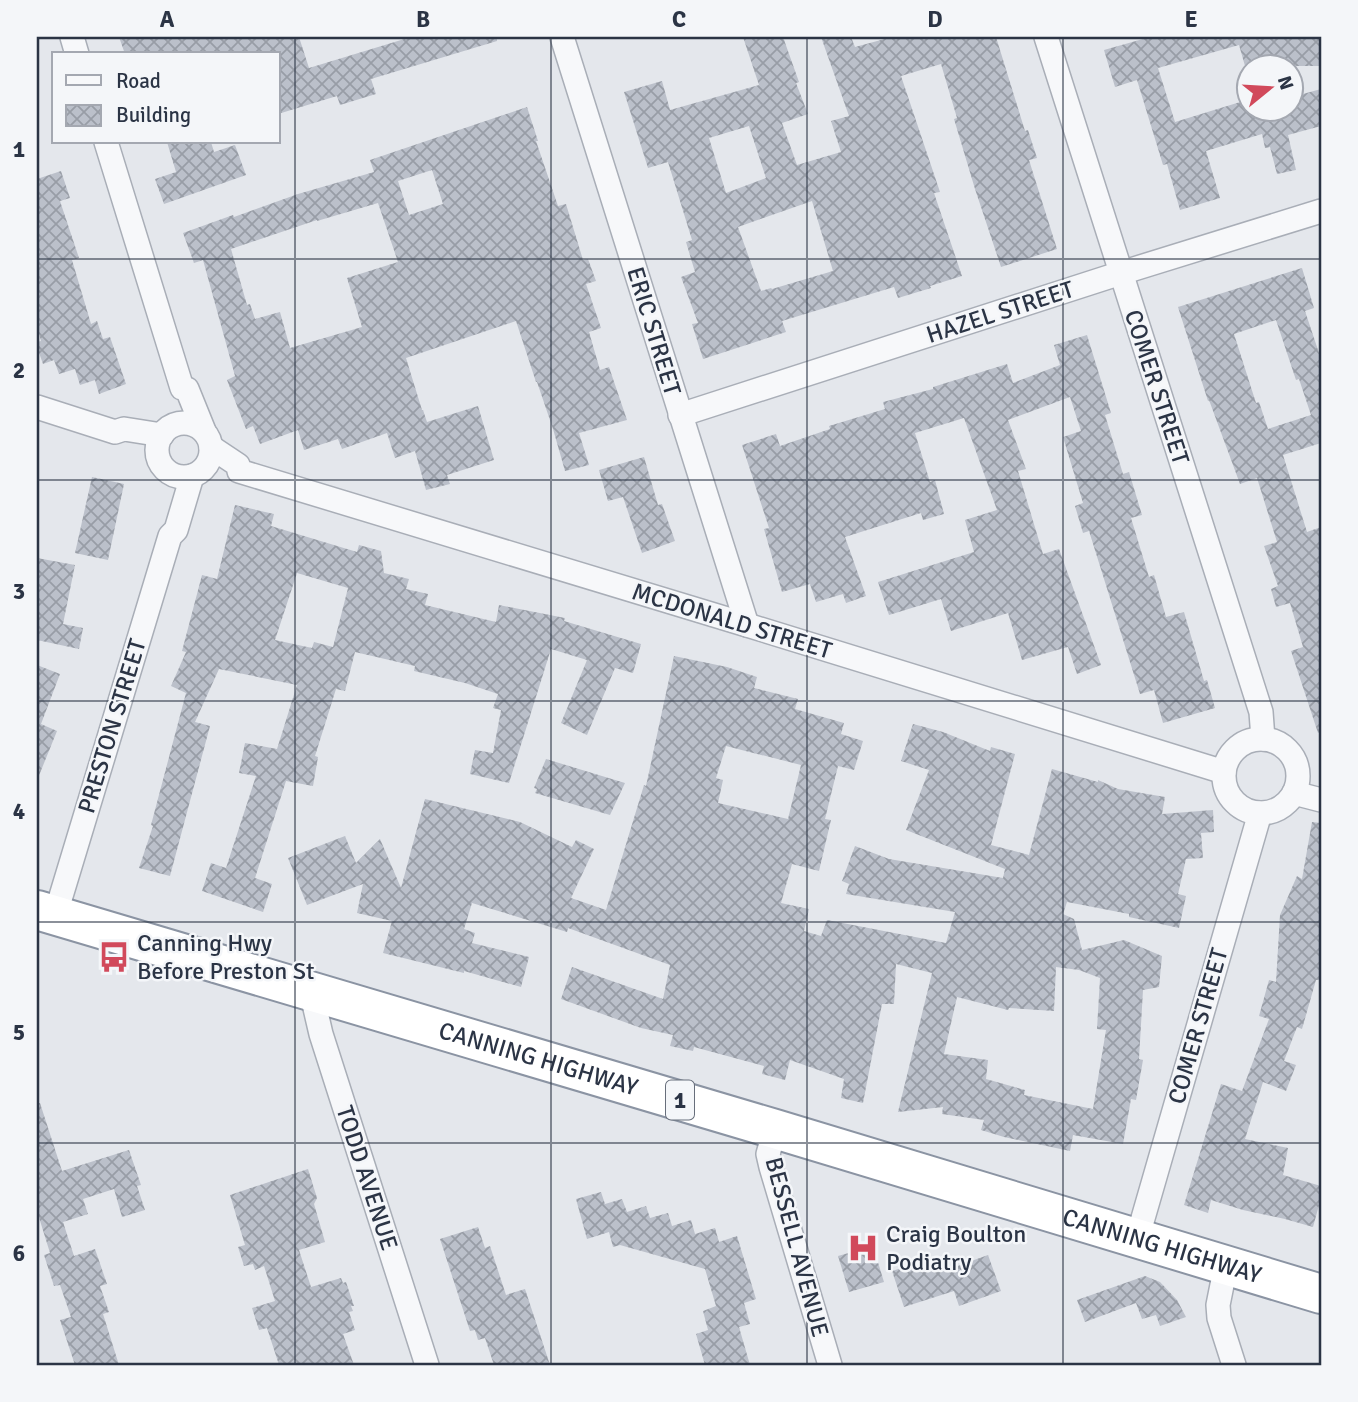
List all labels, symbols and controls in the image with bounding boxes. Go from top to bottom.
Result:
text: A [160,5,175,34]
text: B [416,5,430,34]
text: C [672,5,686,34]
text: D [927,5,943,34]
text: E [1184,5,1198,34]
legend [52,52,280,144]
north arrow [1236,52,1306,122]
text: Road [116,68,161,94]
text: N [1272,73,1299,93]
text: Building [116,102,191,128]
text: 1 [13,135,25,164]
street label: ERIC STREET [620,263,688,399]
street label: HAZEL STREET [922,274,1078,350]
street label: COMER STREET [1118,306,1196,468]
text: 2 [13,356,25,385]
street label: MCDONALD STREET [629,576,836,666]
text: 3 [13,577,25,606]
street label: PRESTON STREET [71,635,153,817]
text: 4 [13,797,25,826]
place label: Canning Hwy Before Preston St [137,928,314,986]
bus stop icon: Canning Hwy Before Preston St [97,940,131,974]
street label: COMER STREET [1161,944,1235,1107]
street label: CANNING HIGHWAY [435,1015,641,1102]
text: 5 [13,1018,25,1047]
road number: 1 [666,1080,694,1120]
street label: TODD AVENUE [330,1102,404,1254]
street label: BESSELL AVENUE [759,1154,835,1340]
street label: CANNING HIGHWAY [1059,1202,1265,1290]
place label: Craig Boulton Podiatry [886,1219,1026,1277]
hospital icon: Craig Boulton Podiatry [846,1231,880,1265]
text: 6 [13,1239,25,1268]

